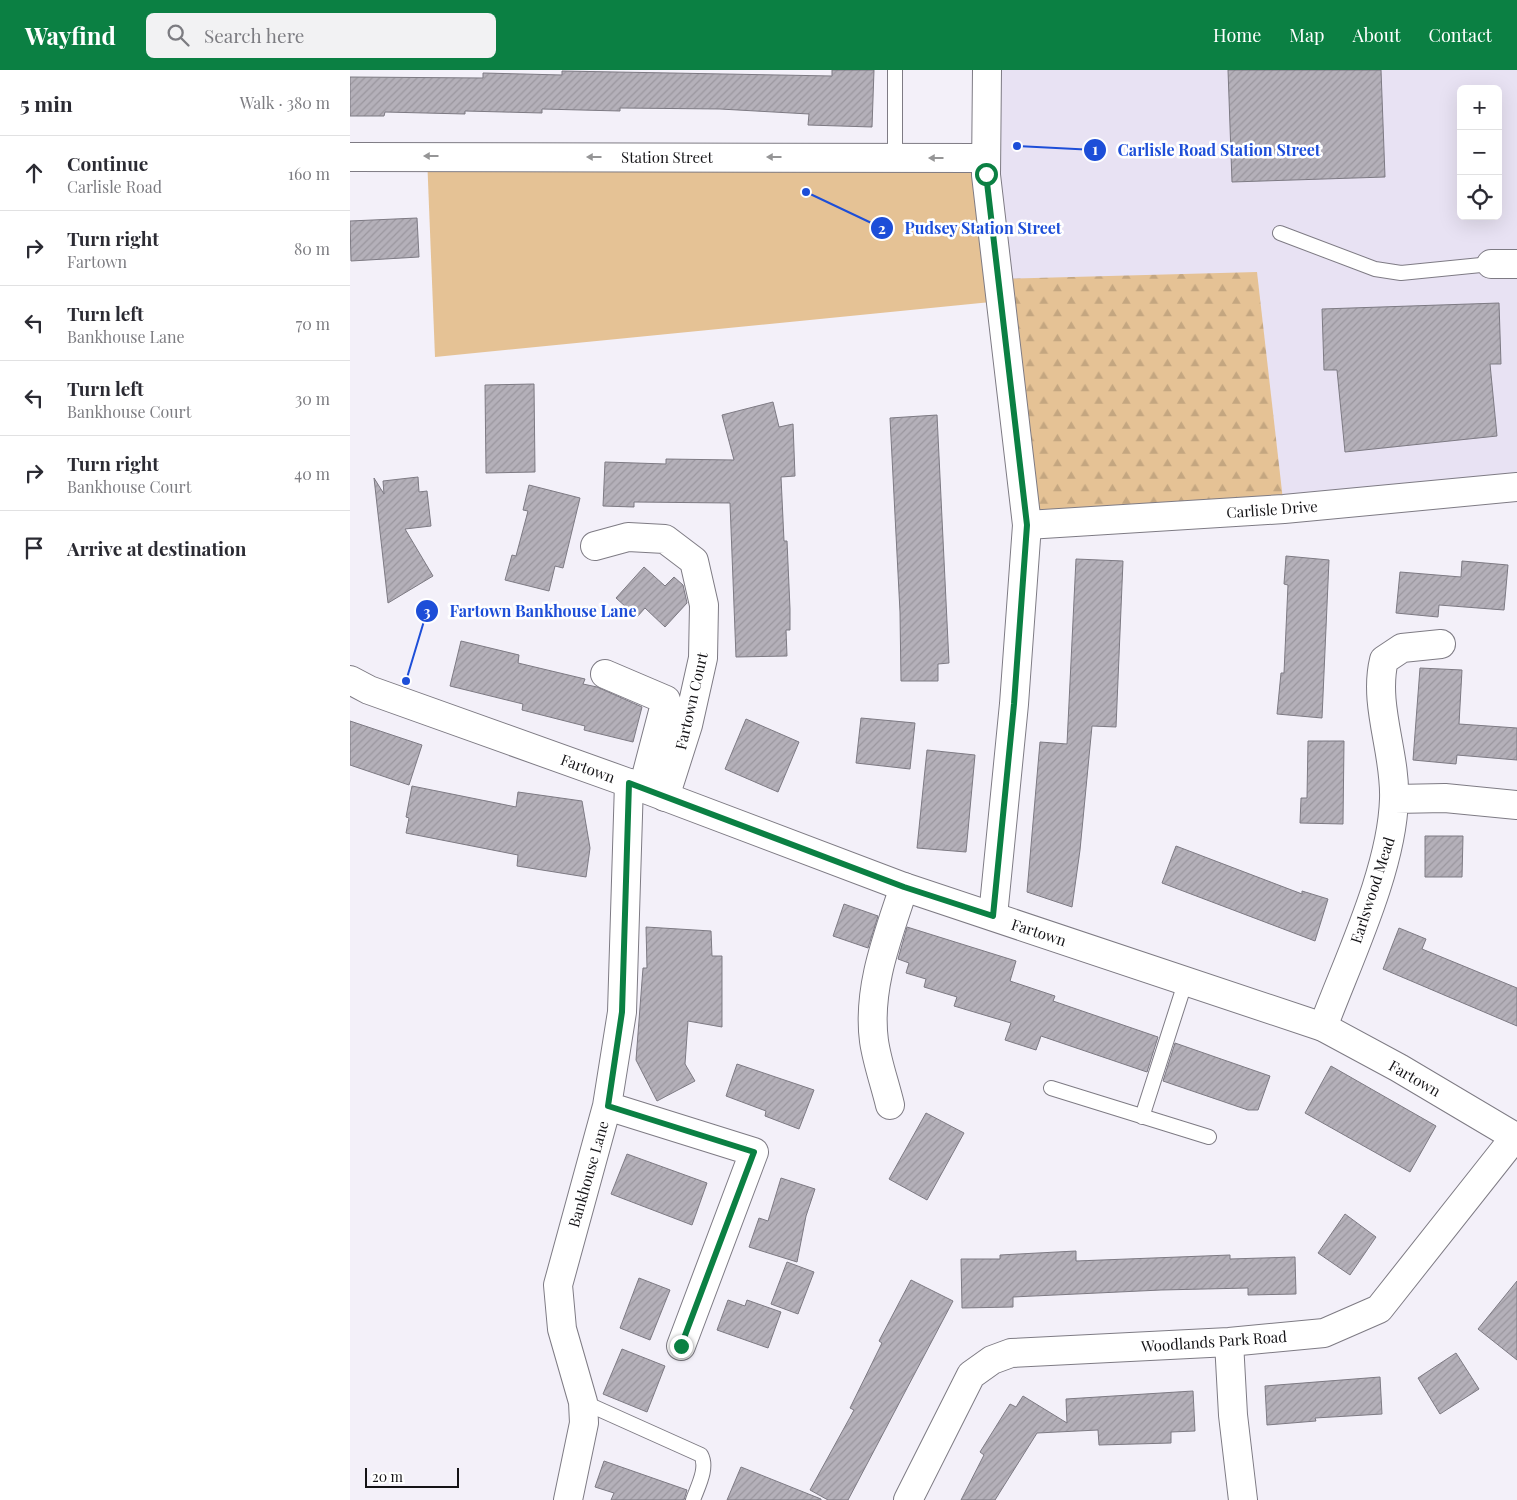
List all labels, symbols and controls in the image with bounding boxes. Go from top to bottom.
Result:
search box [146,13,496,58]
text: Wayfind [25,19,116,51]
icon: search [164,21,192,49]
text: Search here [204,22,304,48]
text: Home [1213,23,1261,47]
text: Map [1289,23,1324,47]
text: About [1352,23,1401,47]
text: Contact [1429,23,1492,47]
map controls [1457,85,1502,220]
button: + [1457,85,1502,130]
text: 5 min [20,89,73,117]
text: Walk · 380 m [240,92,330,113]
button: − [1457,130,1502,175]
callout: Carlisle Road Station Street [1083,135,1330,166]
text: 1 [1092,139,1098,159]
text: Carlisle Road Station Street [1118,139,1321,160]
street label: Station Street [621,147,714,167]
text: Continue [67,150,148,176]
one-way arrow [423,152,439,160]
one-way arrow [585,153,601,161]
one-way arrow [765,153,781,161]
one-way arrow [928,154,944,162]
icon: ahead [20,159,48,187]
text: 160 m [288,163,330,184]
route start [975,163,998,186]
button: locate [1457,175,1502,220]
text: Carlisle Road [67,176,162,197]
callout: Pudsey Station Street [869,213,1072,244]
text: Pudsey Station Street [905,217,1062,238]
text: 2 [878,218,886,238]
text: Turn right [67,225,159,251]
icon: right [20,234,48,262]
text: 80 m [294,238,330,259]
text: Fartown [67,251,127,272]
text: Turn left [67,300,144,326]
icon: left [20,309,48,337]
text: 70 m [296,313,330,334]
text: Bankhouse Lane [67,326,185,347]
text: Turn left [67,375,144,401]
icon: left [20,384,48,412]
text: 30 m [295,388,330,409]
text: Bankhouse Court [67,401,191,422]
text: Turn right [67,450,159,476]
icon: right [20,459,48,487]
text: 40 m [294,463,330,484]
text: Bankhouse Court [67,476,191,497]
street label: Carlisle Drive [1226,496,1318,522]
icon: arrive [20,534,48,562]
text: Arrive at destination [67,535,247,561]
callout: Fartown Bankhouse Lane [415,596,647,627]
text: Fartown Bankhouse Lane [450,600,636,621]
text: 3 [423,601,431,621]
street label: Fartown Court [670,650,712,752]
street label: Fartown [558,749,618,787]
street label: Earlswood Mead [1345,834,1399,946]
street label: Fartown [1009,914,1069,950]
street label: Fartown [1386,1055,1444,1101]
street label: Bankhouse Lane [563,1118,613,1230]
street label: Woodlands Park Road [1139,1326,1288,1356]
route end [670,1335,693,1358]
scale bar [365,1465,459,1488]
text: 20 m [372,1467,403,1486]

